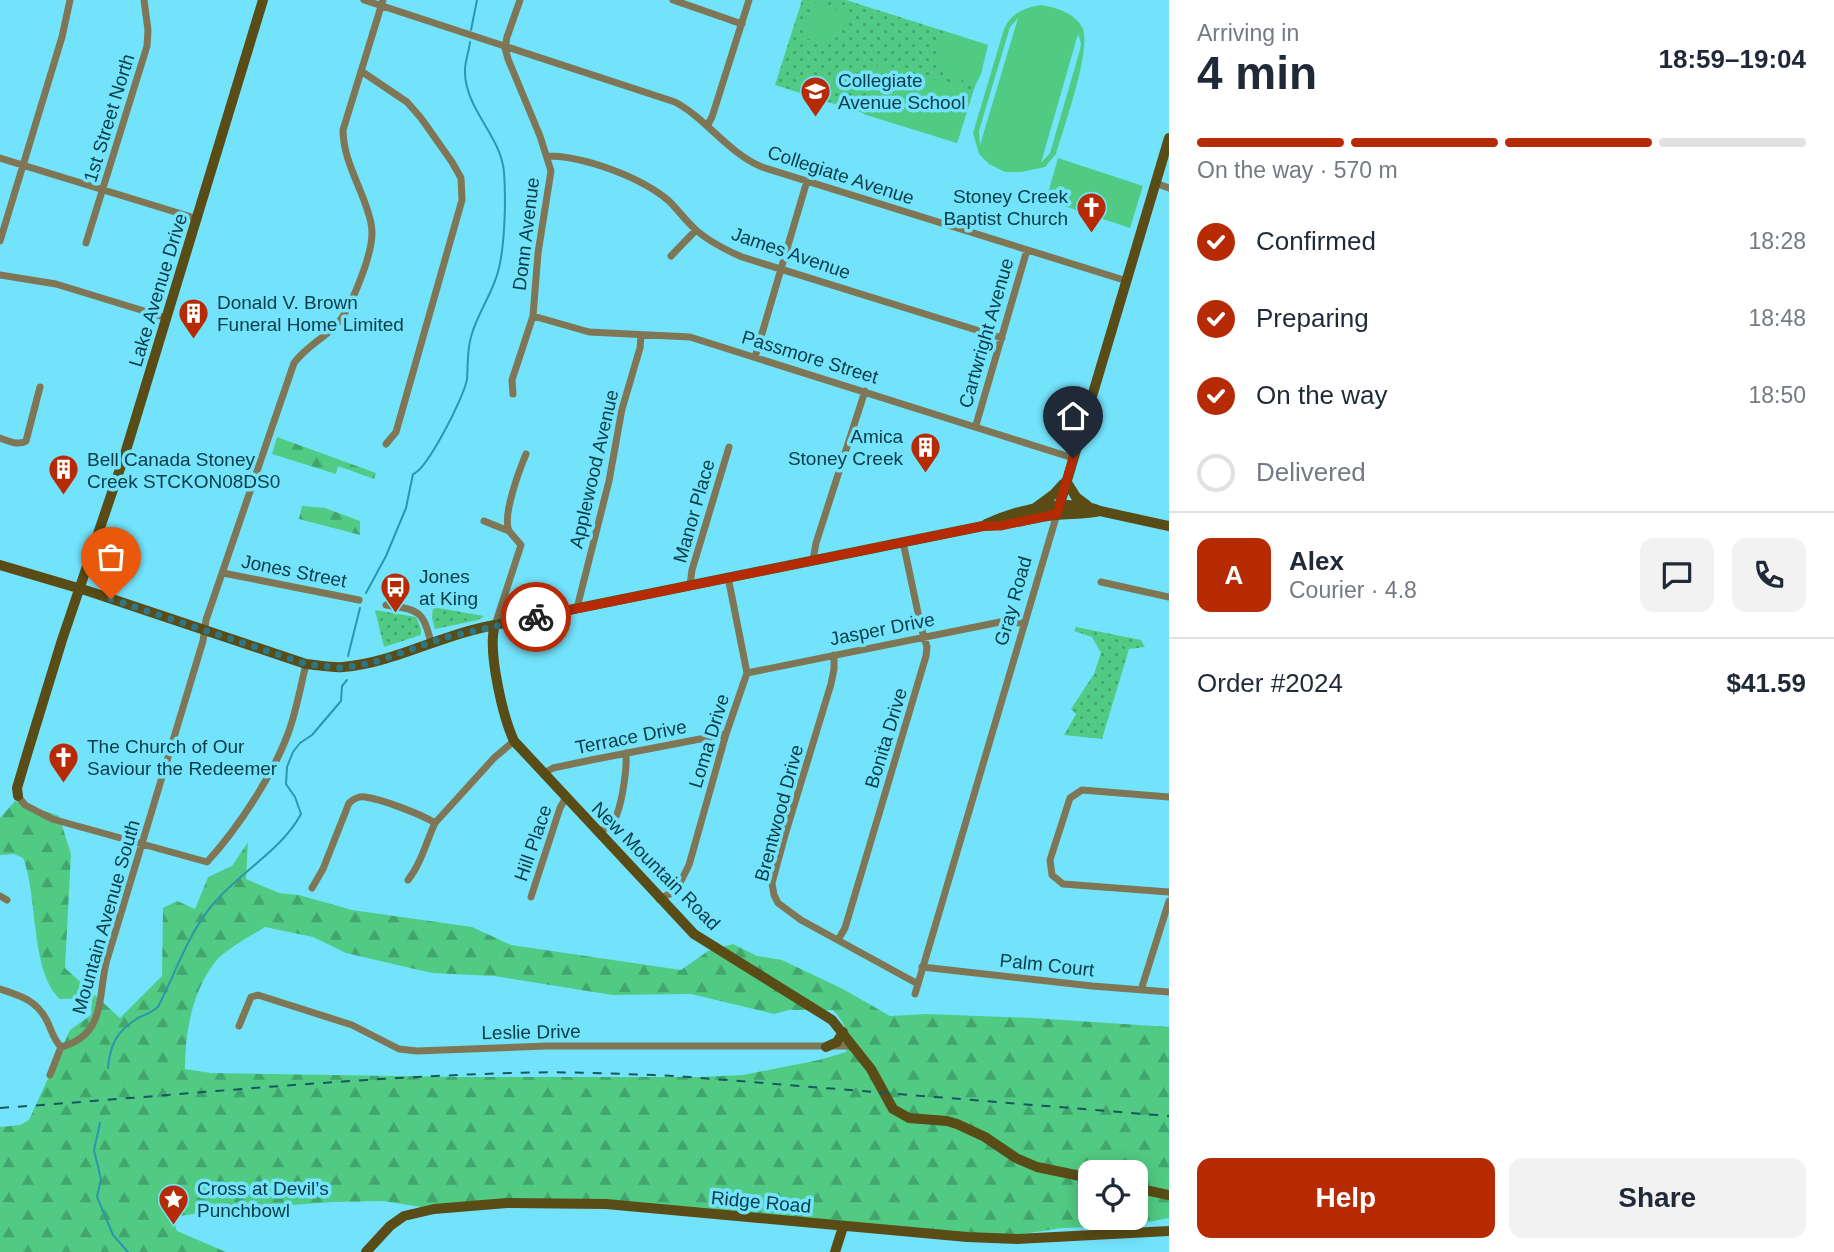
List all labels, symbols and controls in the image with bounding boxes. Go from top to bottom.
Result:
text: Arriving in [1197,20,1299,46]
text: 18:59–19:04 [1659,44,1806,74]
text: 4 min [1197,47,1317,99]
street label: 1st Street North [80,51,138,185]
place label: Collegiate Avenue School [838,70,965,113]
school or university icon: Collegiate Avenue School [798,74,832,118]
street label: Collegiate Avenue [765,141,917,209]
text: On the way · 570 m [1197,157,1398,183]
street label: Donn Avenue [509,176,543,292]
place label: Stoney Creek Baptist Church [943,186,1068,229]
church icon: Stoney Creek Baptist Church [1074,190,1108,234]
street label: Lake Avenue Drive [125,211,191,369]
street label: James Avenue [729,223,853,283]
icon: check [1197,223,1235,261]
text: Confirmed [1256,226,1376,256]
text: 18:28 [1748,228,1806,254]
street label: Cartwright Avenue [955,256,1017,410]
place label: Donald V. Brown Funeral Home Limited [217,292,404,335]
building icon: Donald V. Brown Funeral Home Limited [177,296,211,340]
icon: check [1197,300,1235,338]
text: Preparing [1256,303,1369,333]
text: 18:48 [1748,305,1806,331]
street label: Passmore Street [739,326,881,388]
icon: check [1197,377,1235,415]
text: On the way [1256,380,1388,410]
text: 18:50 [1748,382,1806,408]
pin [1043,386,1103,458]
street label: Applewood Avenue [566,388,622,550]
icon: home [1054,397,1092,435]
place label: Amica Stoney Creek [788,426,903,469]
building icon: Amica Stoney Creek [909,430,943,474]
place label: Bell Canada Stoney Creek STCKON08DS0 [87,449,280,492]
building icon: Bell Canada Stoney Creek STCKON08DS0 [47,453,81,497]
street label: Manor Place [669,457,719,565]
text: Delivered [1256,457,1366,487]
pin [81,527,141,599]
icon: bag [92,538,130,576]
button: chat [1640,538,1714,612]
button: phone [1732,538,1806,612]
text: Alex [1289,546,1344,576]
street label: Jones Street [240,551,349,592]
street label: Gray Road [990,554,1036,648]
text: A [1225,560,1243,590]
place label: Jones at King [419,566,478,609]
bus stop icon: Jones at King [379,570,413,614]
text: Courier · 4.8 [1289,577,1417,603]
courier [501,582,571,652]
icon: bike [517,598,555,636]
street label: Jasper Drive [828,609,936,649]
text: Order #2024 [1197,668,1343,698]
text: $41.59 [1726,668,1806,698]
street label: Bonita Drive [861,685,911,791]
street label: Loma Drive [685,691,733,791]
street label: Terrace Drive [574,716,688,758]
place label: The Church of Our Saviour the Redeemer [87,736,278,779]
church icon: The Church of Our Saviour the Redeemer [47,740,81,784]
street label: Brentwood Drive [751,742,807,884]
street label: New Mountain Road [588,798,724,934]
street label: Hill Place [510,802,556,884]
street label: Mountain Avenue South [68,817,144,1017]
street label: Palm Court [999,950,1096,980]
street label: Leslie Drive [481,1021,581,1043]
button: Help [1197,1158,1495,1238]
button: Share [1509,1158,1806,1238]
map controls [1078,1160,1148,1230]
button: locate [1078,1160,1148,1230]
place label: Cross at Devil’s Punchbowl [197,1178,329,1221]
place icon: Cross at Devil’s Punchbowl [157,1182,191,1226]
street label: Ridge Road [710,1187,812,1217]

